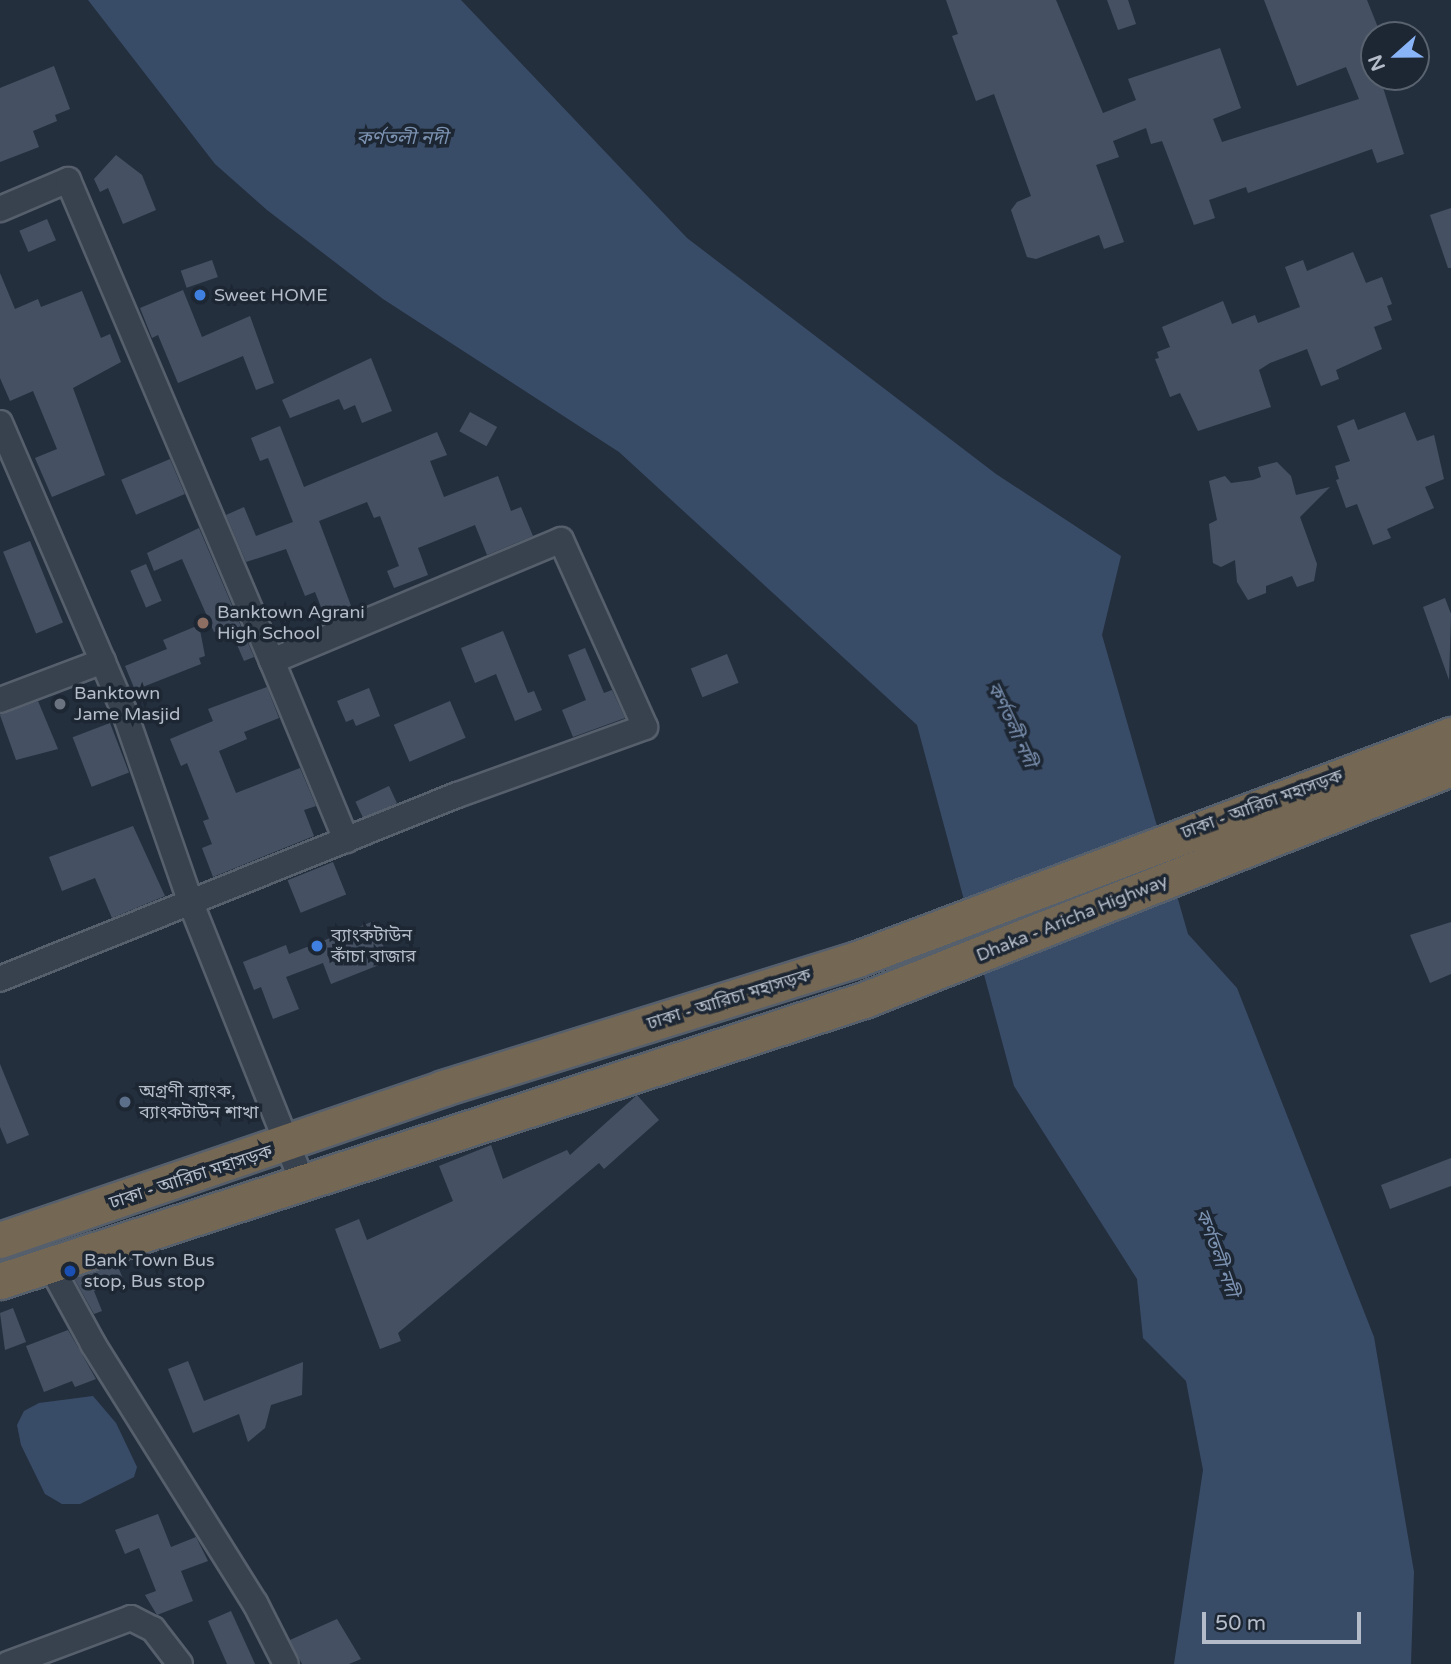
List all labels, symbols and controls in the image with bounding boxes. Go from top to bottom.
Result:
north arrow [1360,21,1430,91]
text: N [1364,52,1390,74]
water label: কর্ণতলী নদী [356,128,448,150]
place label: Sweet HOME [214,284,328,306]
marker: Sweet HOME [192,287,208,303]
place label: Banktown Agrani High School [217,602,365,644]
marker: Banktown Agrani High School [195,615,211,631]
water label: কর্ণতলী নদী [981,679,1041,771]
place label: Banktown Jame Masjid [74,683,180,726]
marker: Banktown Jame Masjid [52,696,68,712]
street label: ঢাকা - আরিচা মহাসড়ক [1178,765,1346,843]
street label: Dhaka - Aricha Highway [973,870,1171,966]
place label: ব্যাংকটাউন কাঁচা বাজার [331,925,416,968]
marker: ব্যাংকটাউন কাঁচা বাজার [309,938,325,954]
street label: ঢাকা - আরিচা মহাসড়ক [644,964,814,1034]
place label: অগ্রণী ব্যাংক, ব্যাংকটাউন শাখা [139,1081,258,1124]
marker: অগ্রণী ব্যাংক, ব্যাংকটাউন শাখা [117,1094,133,1110]
street label: ঢাকা - আরিচা মহাসড়ক [107,1140,275,1214]
water label: কর্ণতলী নদী [1190,1206,1242,1300]
place label: Bank Town Bus stop, Bus stop [84,1250,215,1292]
marker: Bank Town Bus stop, Bus stop [62,1263,78,1279]
scale bar [1206,1598,1365,1642]
text: 50 m [1215,1611,1266,1636]

